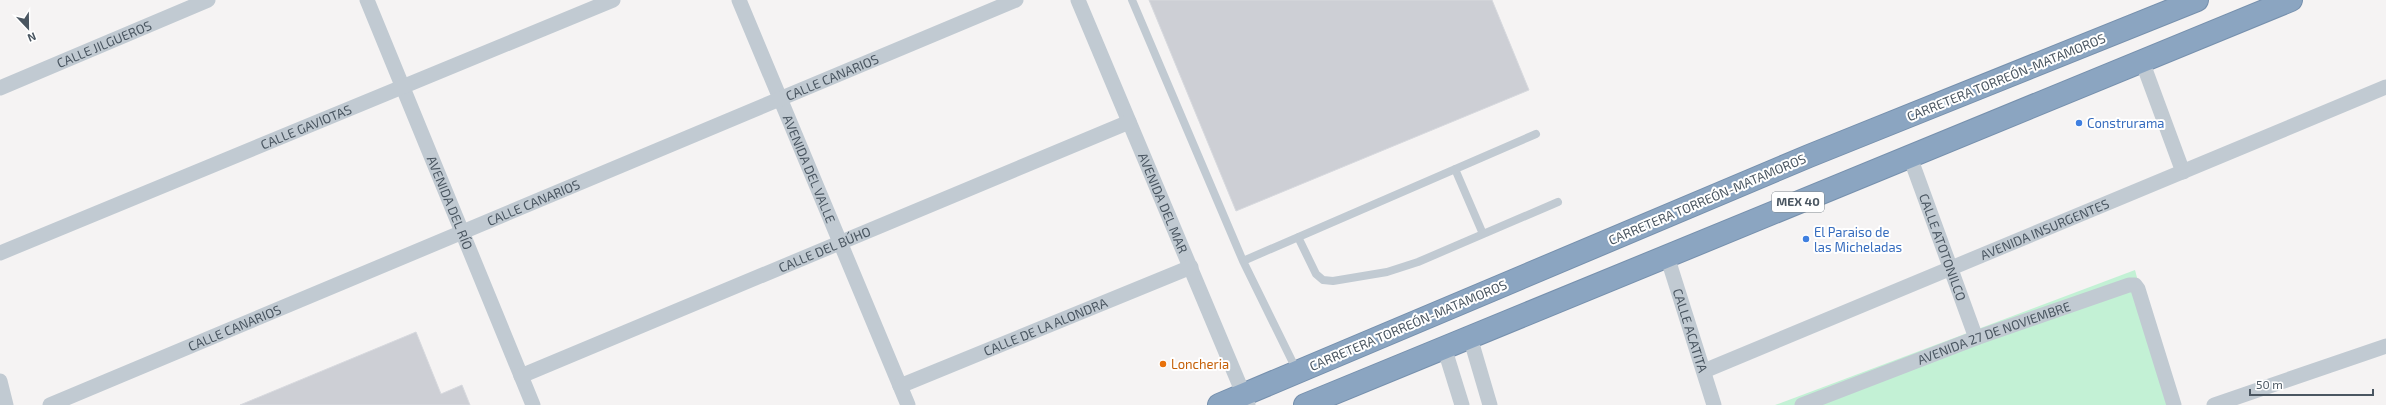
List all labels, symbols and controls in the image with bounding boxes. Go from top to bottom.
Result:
north arrow [8,8,48,48]
street label: CALLE JILGUEROS [54,17,154,71]
street label: CARRETERA TORREÓN-MATAMOROS [1904,29,2108,124]
text: N [26,30,38,45]
street label: CALLE CANARIOS [783,51,881,104]
street label: CALLE GAVIOTAS [258,101,354,153]
street label: AVENIDA DEL VALLE [780,112,839,225]
place label: Construrama [2087,115,2164,131]
marker: Construrama [2074,118,2084,128]
street label: CARRETERA TORREÓN-MATAMOROS [1606,149,1808,248]
street label: AVENIDA DEL MAR [1135,150,1191,256]
street label: AVENIDA DEL RÍO [424,153,476,252]
street label: CALLE CANARIOS [484,176,582,229]
street label: CALLE ATOTONILCO [1916,191,1970,303]
road number: MEX 40 [1772,192,1824,212]
street label: AVENIDA INSURGENTES [1978,195,2111,263]
street label: CALLE DEL BÚHO [776,223,873,276]
place label: El Paraiso de las Micheladas [1814,224,1902,255]
marker: El Paraiso de las Micheladas [1801,234,1811,244]
street label: CARRETERA TORREÓN-MATAMOROS [1307,275,1509,374]
street label: CALLE ACATITA [1670,286,1711,374]
street label: CALLE DE LA ALONDRA [981,294,1110,359]
street label: AVENIDA 27 DE NOVIEMBRE [1915,298,2072,368]
street label: CALLE CANARIOS [186,301,283,354]
place label: Loncheria [1171,356,1229,372]
marker: Loncheria [1158,359,1168,369]
scale bar [2250,371,2373,397]
text: 50 m [2256,377,2283,391]

